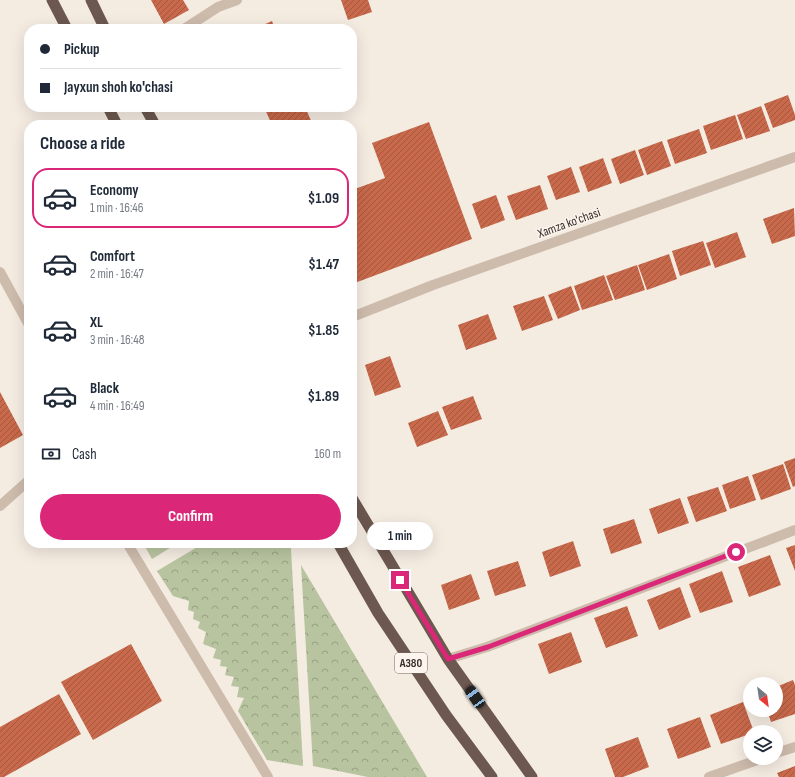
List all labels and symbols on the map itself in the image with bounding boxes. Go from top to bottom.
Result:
street label: Xamza ko'chasi [535,204,603,242]
callout: 1 min [367,522,433,550]
route start [727,543,745,561]
route end [391,571,409,589]
road number: A380 [395,653,427,673]
north arrow [743,677,783,717]
car [463,684,487,710]

